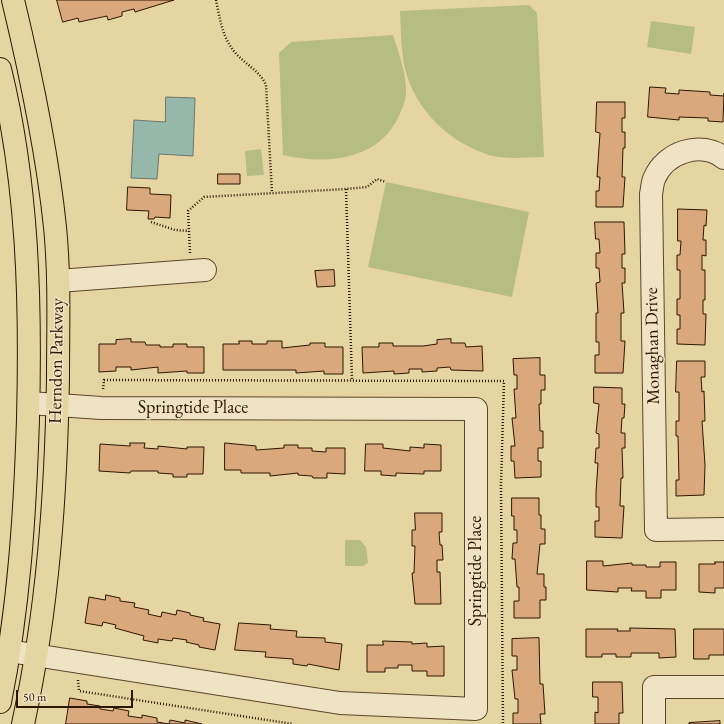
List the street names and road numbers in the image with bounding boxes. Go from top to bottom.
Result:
street label: Monaghan Drive [641,287,665,405]
street label: Herndon Parkway [45,298,69,424]
street label: Springtide Place [138,397,248,419]
street label: Springtide Place [465,516,487,626]

